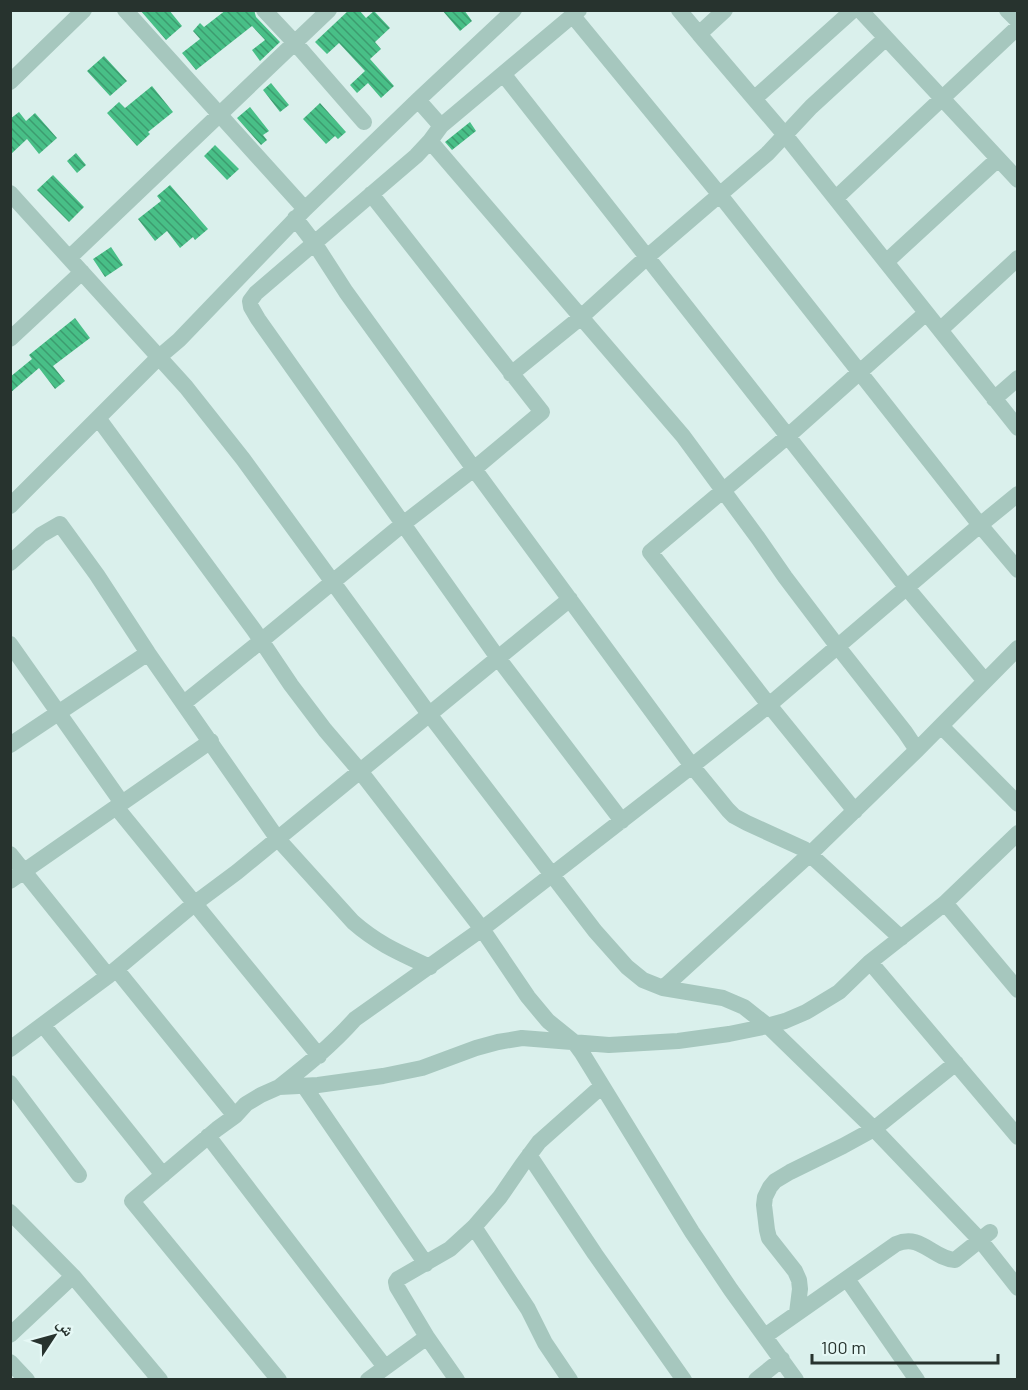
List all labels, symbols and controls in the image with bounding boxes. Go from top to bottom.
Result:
north arrow [24,1306,84,1366]
text: ش [53,1314,79,1340]
scale bar [812,1327,998,1365]
text: 100 m [821,1336,866,1358]

